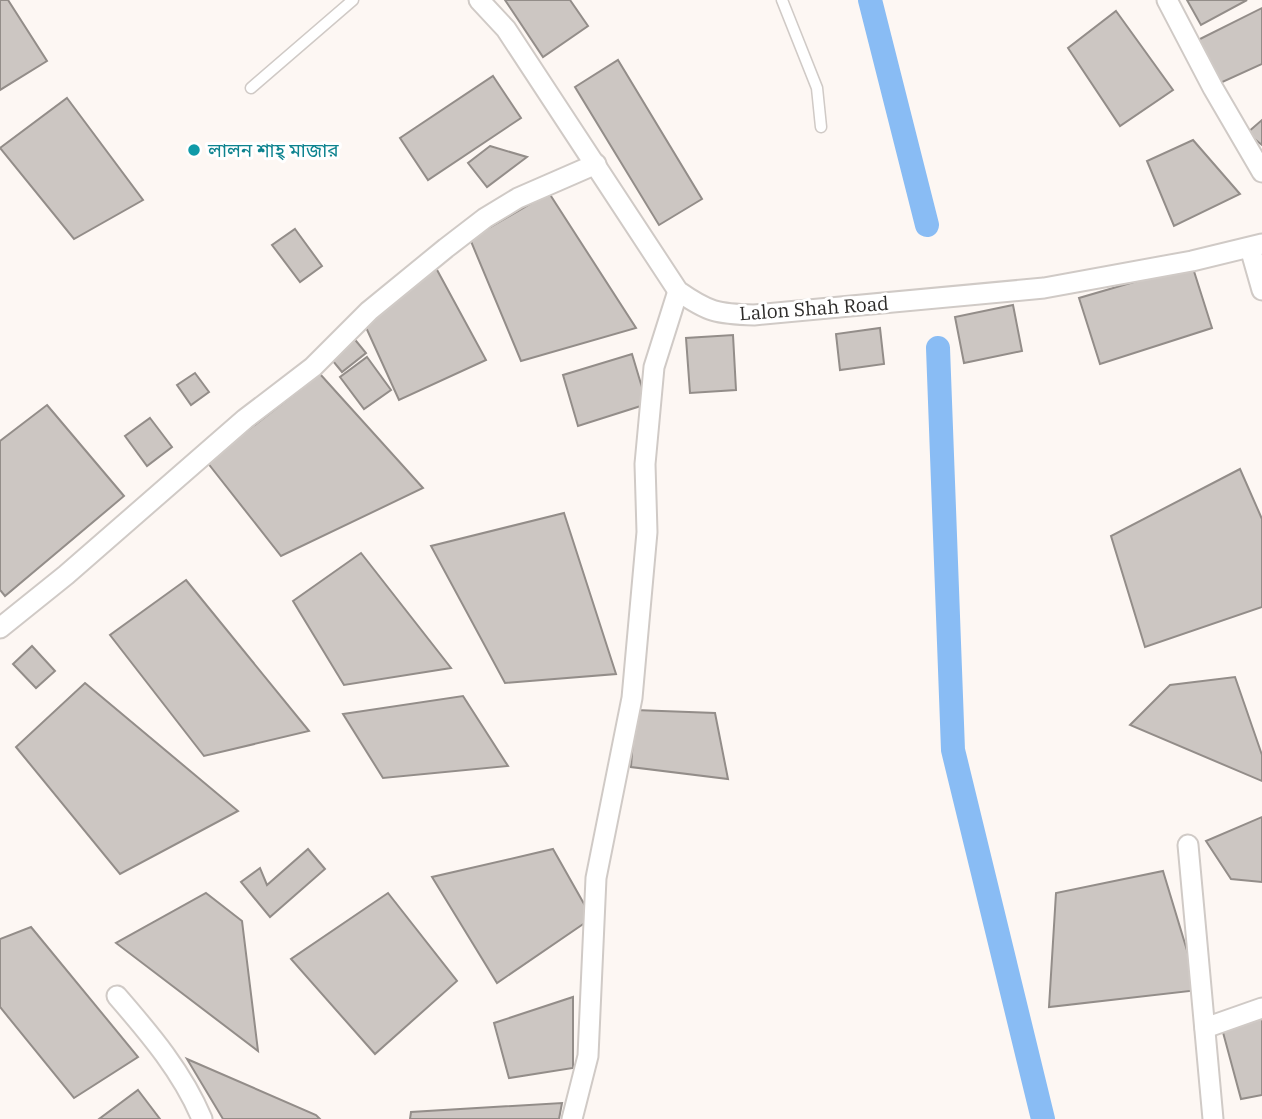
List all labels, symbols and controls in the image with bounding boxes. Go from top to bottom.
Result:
place label: লালন শাহ্‌ মাজার [207,138,339,162]
marker: লালন শাহ্‌ মাজার [186,142,202,158]
street label: Lalon Shah Road [739,291,889,325]

